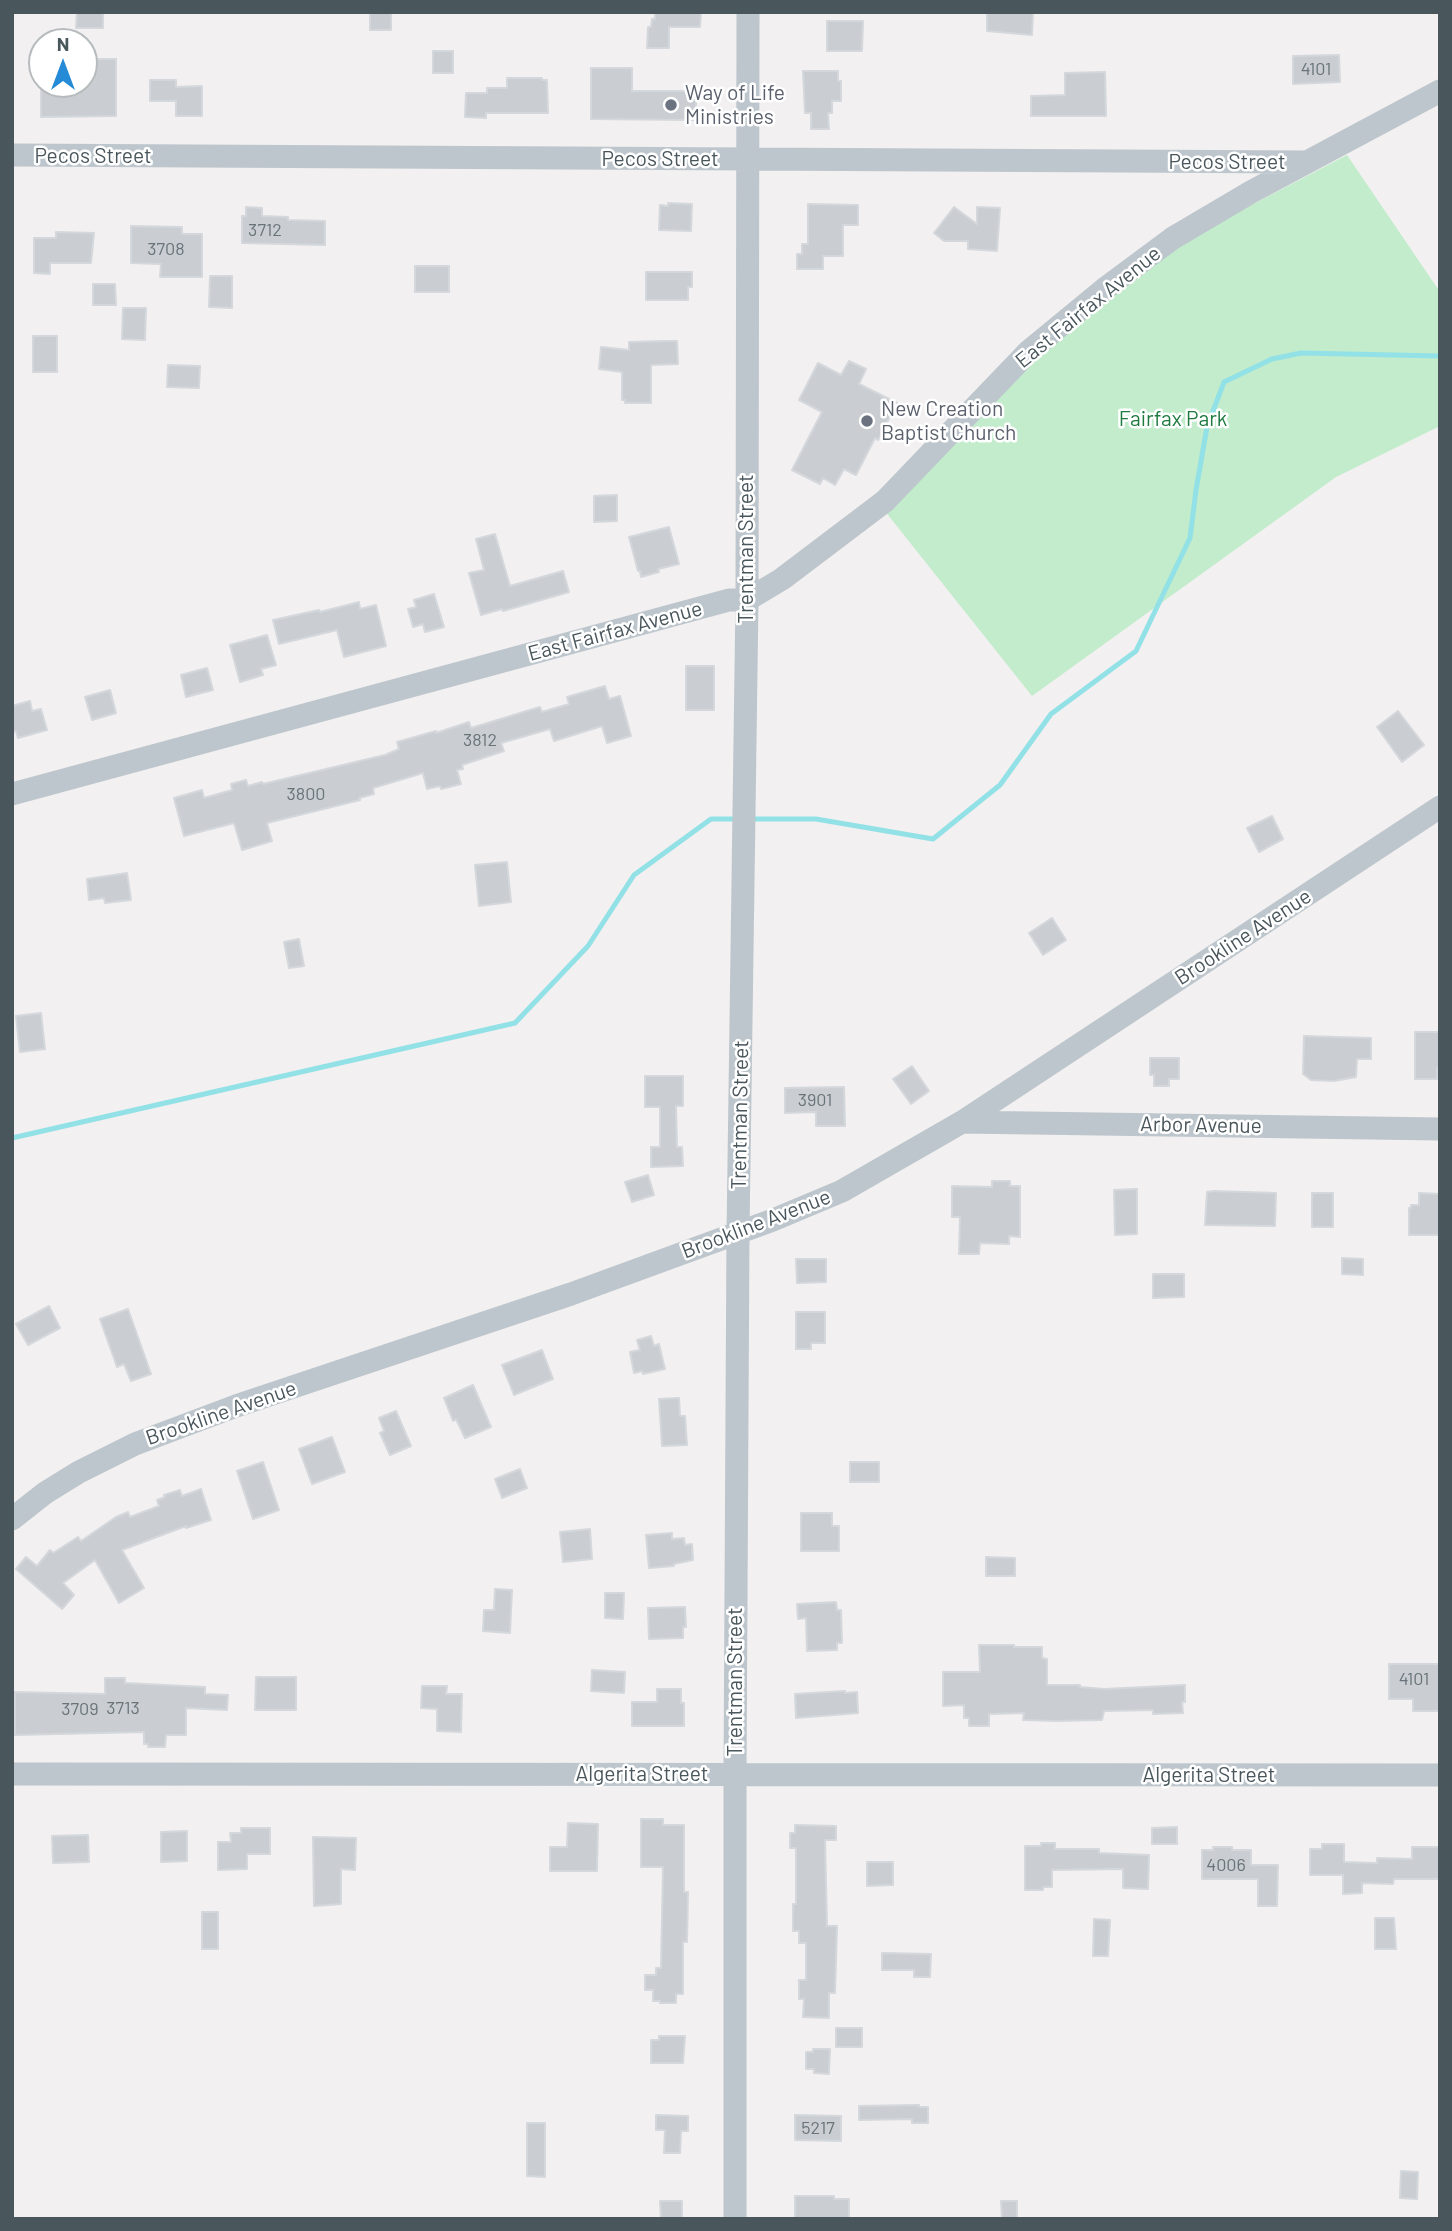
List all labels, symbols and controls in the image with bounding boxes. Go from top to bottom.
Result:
north arrow [28,28,98,98]
text: N [57,32,69,55]
house number: 4101 [1301,58,1331,80]
place label: Way of Life Ministries [685,80,785,130]
marker: Way of Life Ministries [663,97,679,113]
street label: Pecos Street [34,143,152,169]
street label: Pecos Street [601,146,719,172]
street label: Pecos Street [1168,149,1286,175]
house number: 3712 [248,219,282,241]
house number: 3708 [147,238,185,260]
street label: East Fairfax Avenue [1010,241,1166,373]
place label: New Creation Baptist Church [881,396,1016,446]
park label: Fairfax Park [1119,406,1227,432]
marker: New Creation Baptist Church [859,413,875,429]
street label: Trentman Street [733,474,759,624]
street label: East Fairfax Avenue [525,596,705,666]
house number: 3812 [463,729,497,751]
house number: 3800 [287,783,325,805]
street label: Brookline Avenue [1170,884,1316,990]
street label: Trentman Street [726,1040,754,1190]
house number: 3901 [798,1089,832,1111]
street label: Arbor Avenue [1140,1111,1262,1139]
street label: Brookline Avenue [678,1184,834,1264]
street label: Brookline Avenue [142,1375,300,1451]
street label: Trentman Street [722,1607,748,1757]
house number: 4101 [1399,1668,1429,1690]
house number: 3713 [106,1697,140,1719]
house number: 3709 [61,1698,99,1720]
street label: Algerita Street [576,1761,708,1787]
street label: Algerita Street [1143,1762,1275,1788]
house number: 4006 [1206,1854,1246,1876]
house number: 5217 [801,2117,835,2139]

